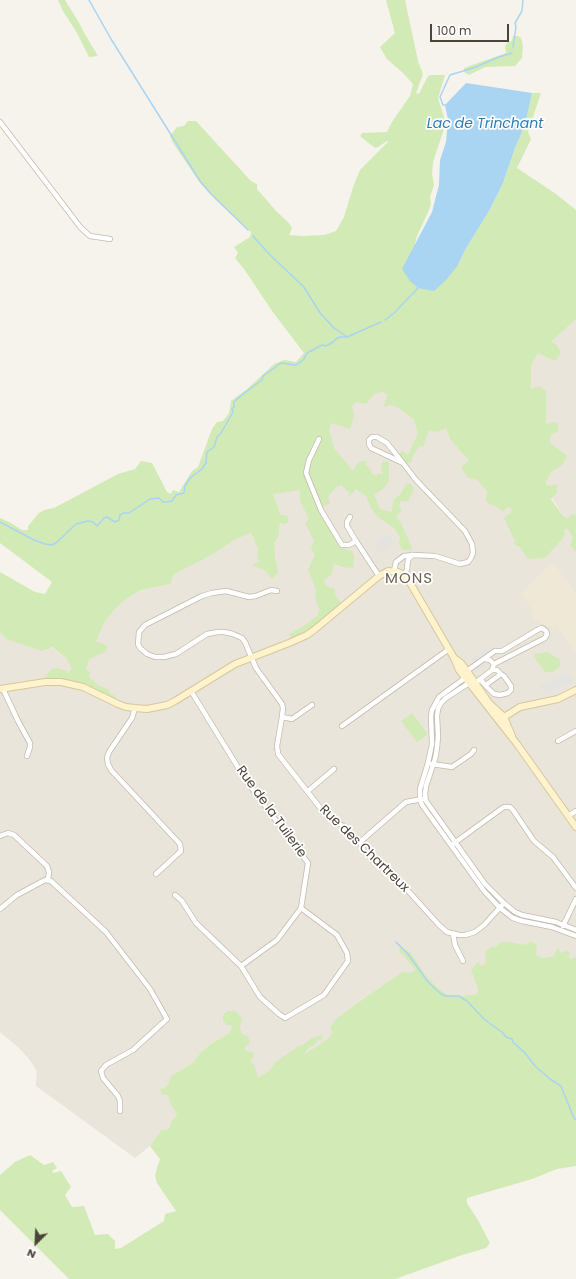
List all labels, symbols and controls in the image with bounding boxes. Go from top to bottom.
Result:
scale bar [432,16,511,42]
text: 100 m [437,22,471,39]
water label: Lac de Trinchant [427,116,543,132]
district label: MONS [385,570,433,588]
street label: Rue de la Tuilerie [233,763,309,861]
street label: Rue des Chartreux [316,802,412,896]
north arrow [16,1223,56,1263]
text: N [24,1245,38,1263]

